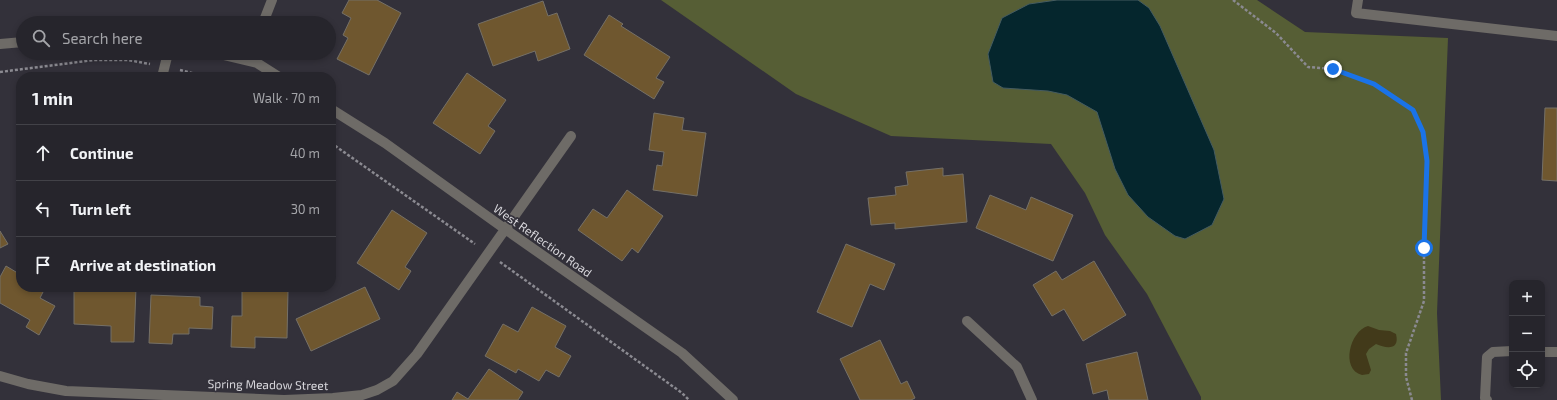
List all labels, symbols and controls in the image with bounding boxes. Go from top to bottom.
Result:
search box [16,16,336,60]
icon: search [30,27,52,49]
text: Search here [62,29,143,47]
route end [1324,60,1342,78]
text: 1 min [32,88,73,108]
text: Walk · 70 m [253,90,320,106]
icon: ahead [32,142,54,164]
text: Continue [70,144,133,162]
text: 40 m [290,145,320,161]
icon: left [32,198,54,220]
text: Turn left [70,200,131,218]
text: 30 m [291,201,320,217]
street label: West Reflection Road [491,201,595,279]
route start [1415,239,1433,257]
icon: arrive [32,254,54,276]
text: Arrive at destination [70,256,216,274]
map controls [1509,280,1545,388]
button: + [1509,280,1545,316]
button: − [1509,316,1545,352]
button: locate [1509,352,1545,388]
street label: Spring Meadow Street [208,376,329,392]

